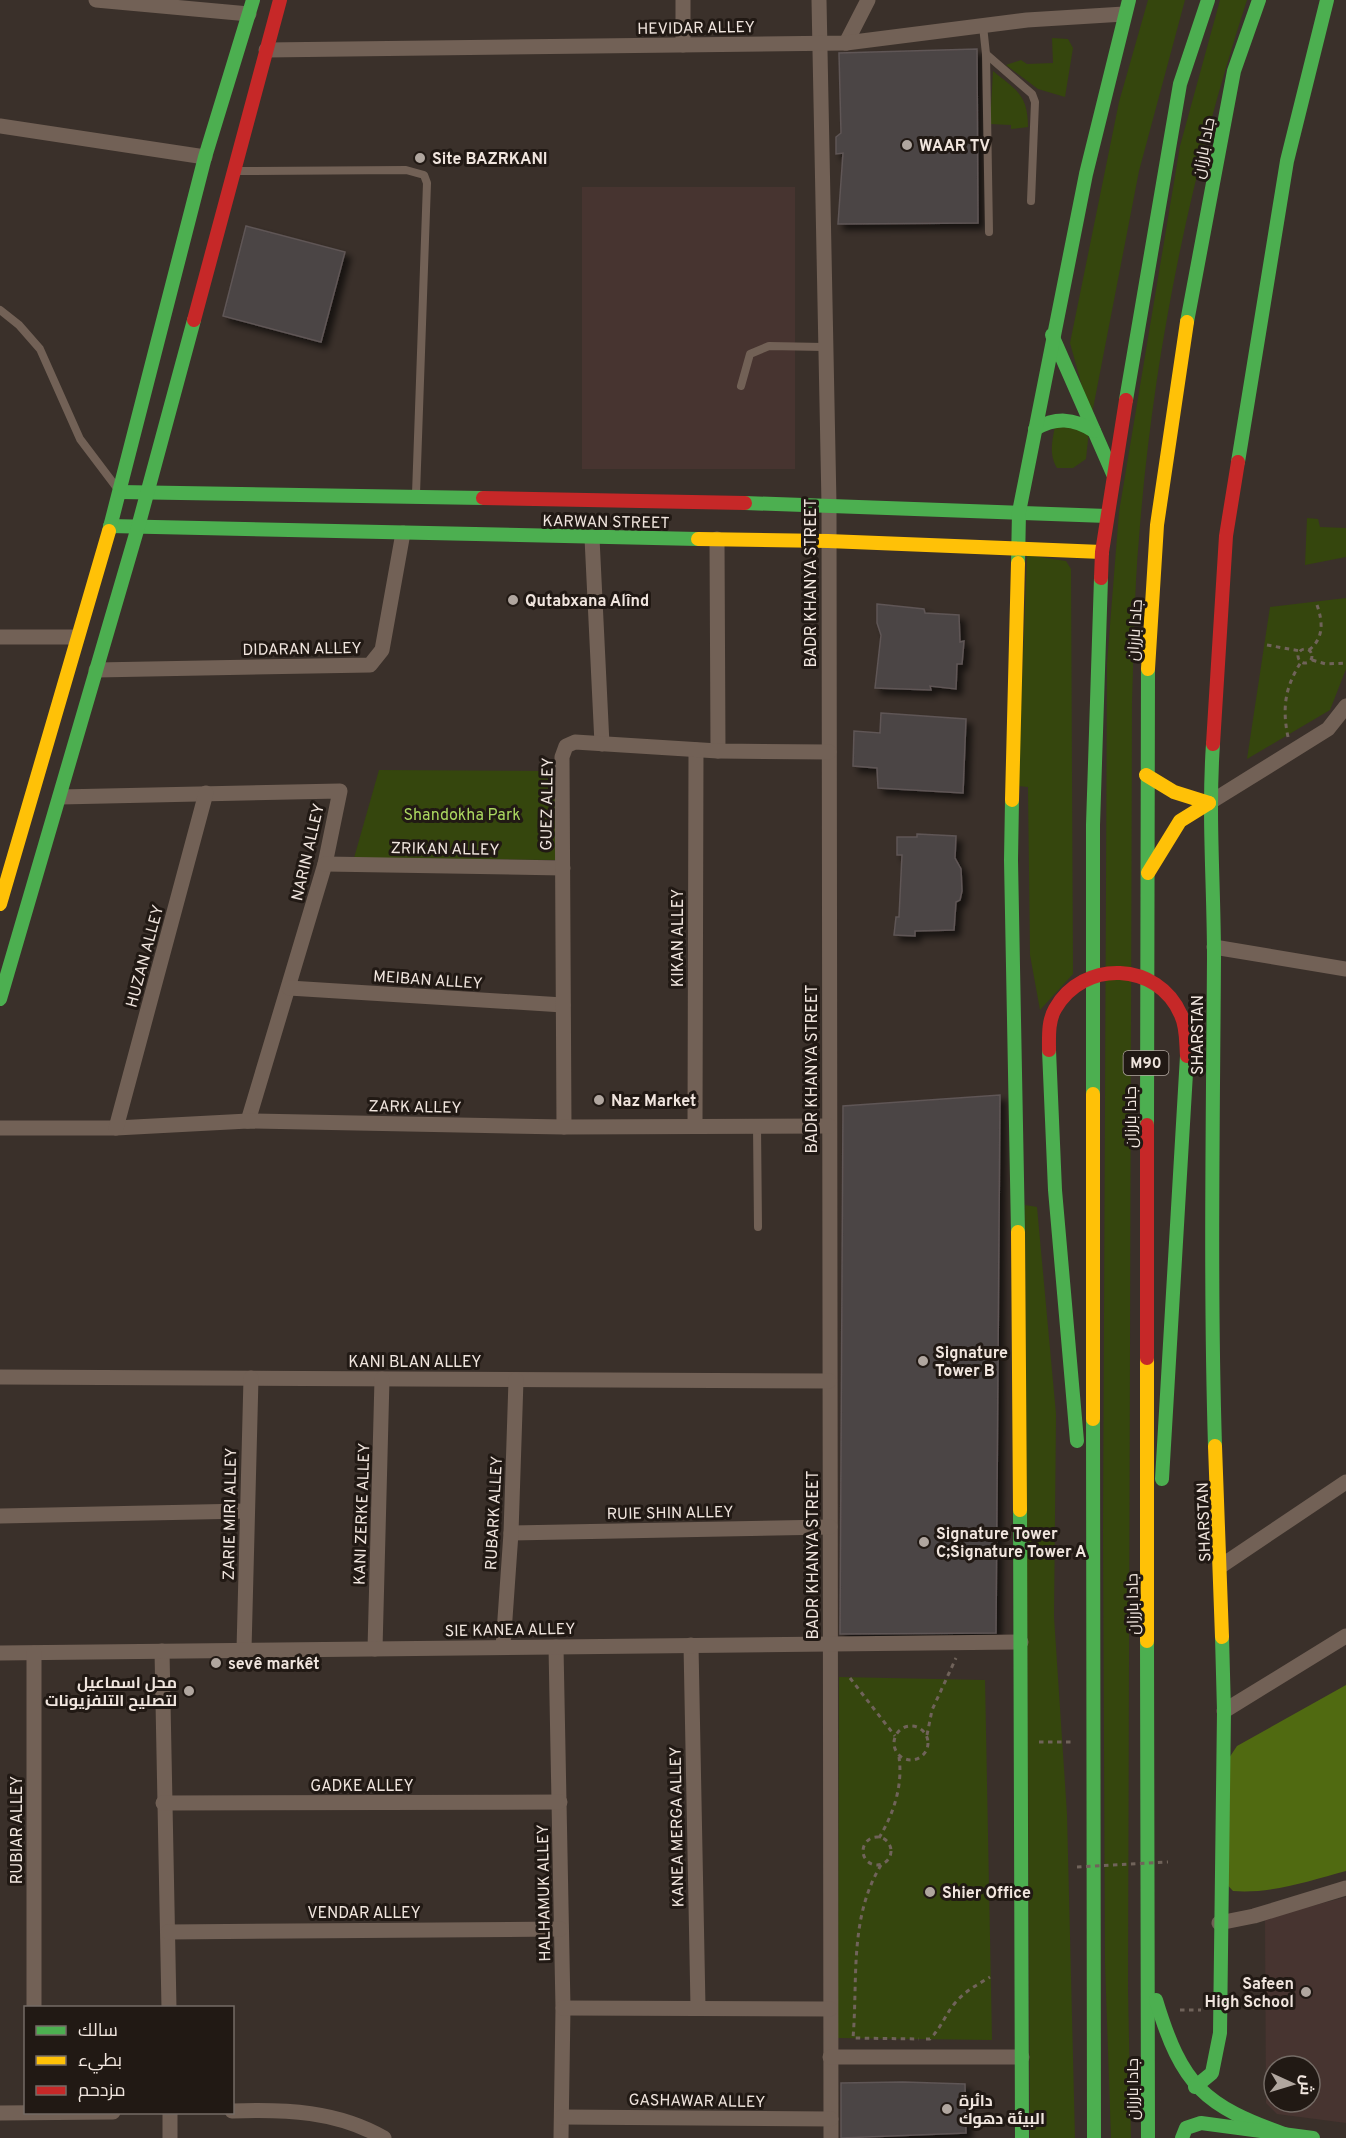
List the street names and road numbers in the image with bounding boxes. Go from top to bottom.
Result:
street label: HEVIDAR ALLEY [637,18,755,40]
street label: جادا بارزان [1189,116,1221,181]
street label: BADR KHANYA STREET [802,498,822,668]
street label: KARWAN STREET [542,512,670,534]
street label: جادا بارزان [1124,599,1148,662]
street label: DIDARAN ALLEY [242,639,362,661]
street label: GUEZ ALLEY [537,757,559,851]
street label: NARIN ALLEY [288,802,330,903]
street label: ZRIKAN ALLEY [390,839,500,861]
street label: KIKAN ALLEY [669,889,689,987]
street label: HUZAN ALLEY [123,903,169,1010]
street label: MEIBAN ALLEY [372,967,483,995]
street label: BADR KHANYA STREET [803,984,823,1154]
street label: SHARSTAN [1189,995,1209,1075]
road number: M90 [1124,1051,1168,1075]
street label: جادا بارزان [1122,1086,1142,1148]
street label: ZARK ALLEY [368,1097,462,1119]
street label: KANI BLAN ALLEY [348,1353,482,1373]
street label: KANI ZERKE ALLEY [351,1443,375,1586]
street label: ZARIE MIRI ALLEY [220,1447,242,1581]
street label: RUBARK ALLEY [482,1455,508,1571]
street label: BADR KHANYA STREET [804,1470,824,1640]
street label: SHARSTAN [1194,1482,1216,1562]
street label: RUIE SHIN ALLEY [606,1503,734,1525]
street label: جادا بارزان [1123,1573,1145,1635]
street label: SIE KANEA ALLEY [445,1620,576,1642]
street label: KANEA MERGA ALLEY [667,1746,689,1908]
street label: RUBIAR ALLEY [8,1776,28,1884]
street label: GADKE ALLEY [310,1777,414,1797]
street label: HALHAMUK ALLEY [534,1824,556,1962]
street label: VENDAR ALLEY [307,1904,421,1924]
street label: جادا بارزان [1124,2058,1144,2120]
street label: GASHAWAR ALLEY [628,2091,766,2113]

